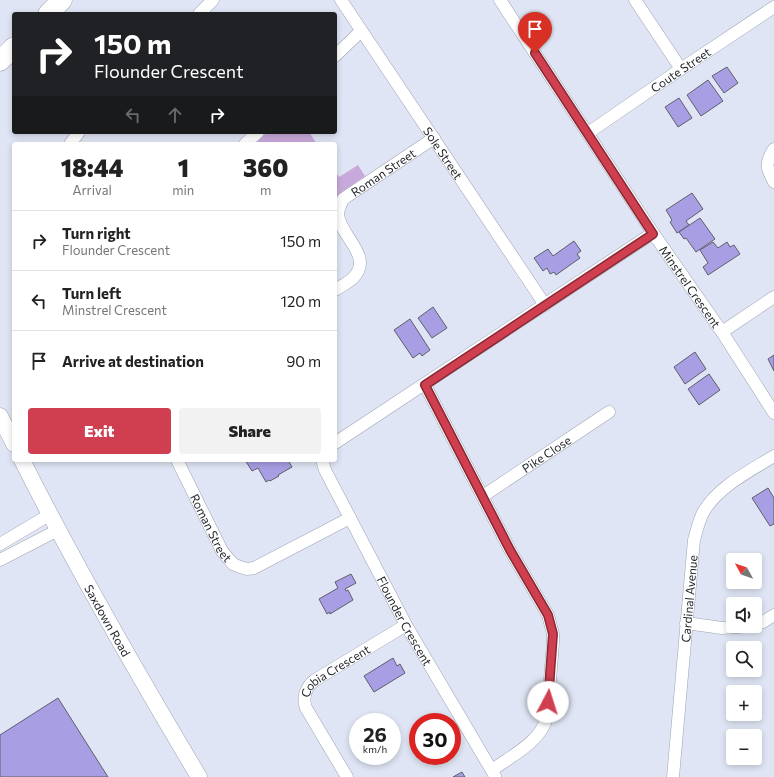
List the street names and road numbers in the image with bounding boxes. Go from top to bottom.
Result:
street label: Coute Street [648,44,713,95]
street label: Sole Street [421,124,466,182]
street label: Roman Street [348,146,418,199]
street label: Minstrel Crescent [657,243,724,330]
street label: Pike Close [519,433,573,475]
street label: Roman Street [188,492,235,565]
street label: Cardinal Avenue [678,554,700,643]
street label: Flounder Crescent [375,574,435,668]
street label: Saxdown Road [82,582,134,659]
street label: Cobia Crescent [298,642,372,699]

